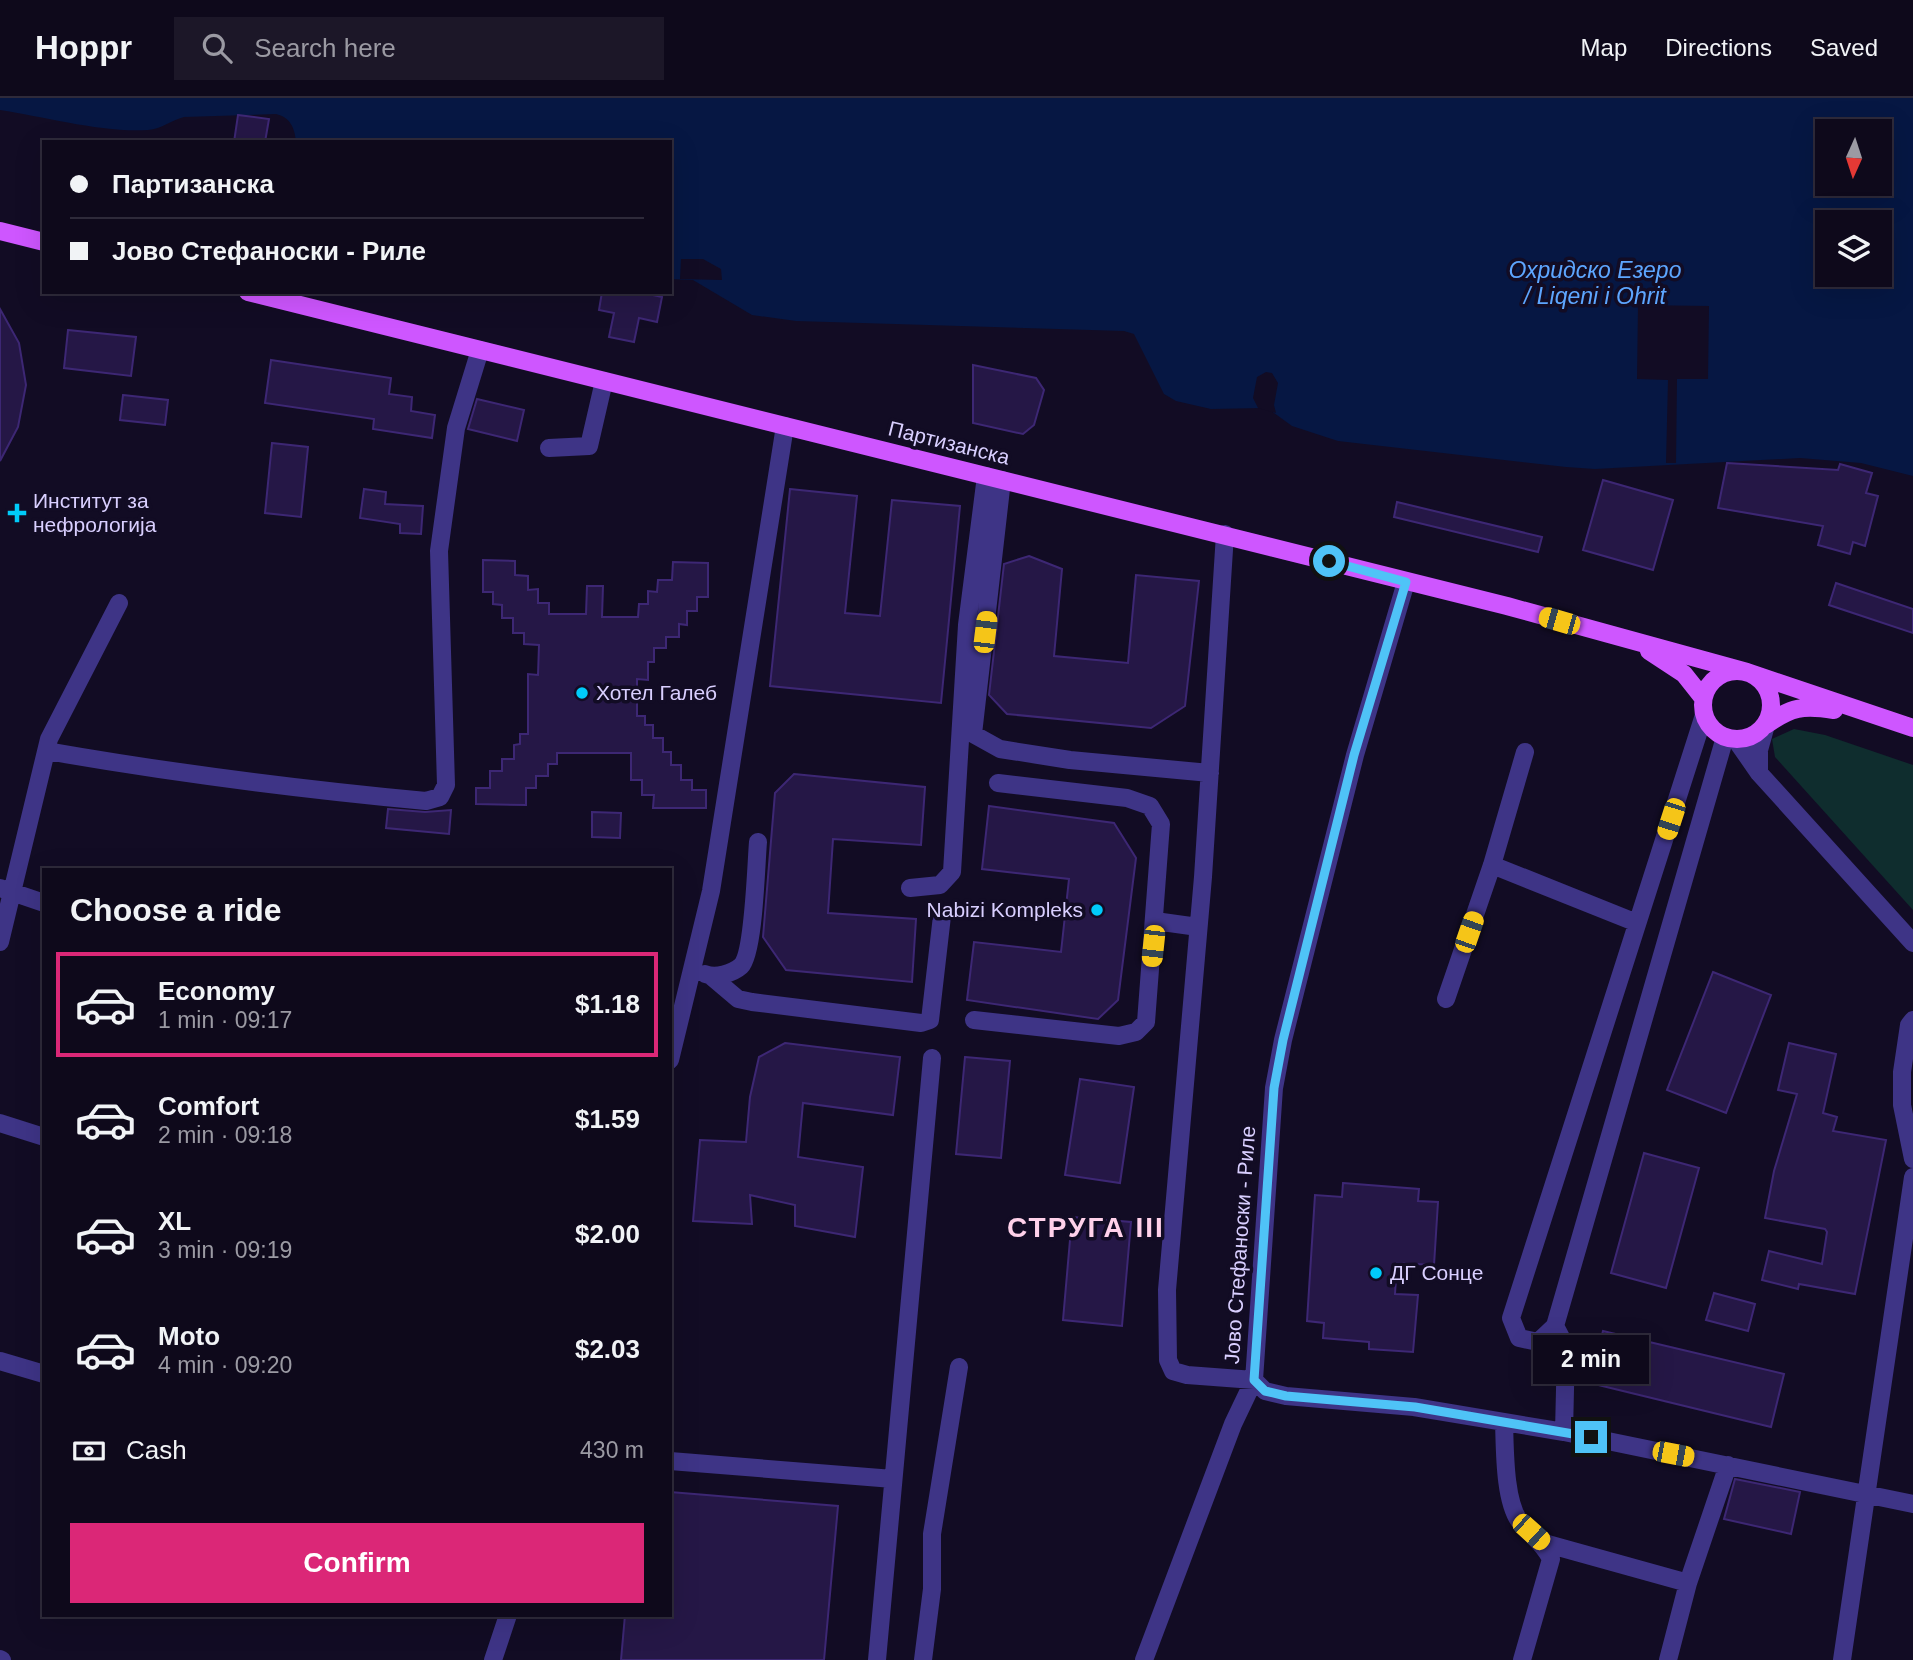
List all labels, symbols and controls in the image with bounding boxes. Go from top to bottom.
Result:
search box [174,17,664,80]
text: Hoppr [35,29,132,66]
icon: search [198,29,236,67]
text: Search here [254,33,396,63]
text: Map [1581,34,1627,61]
text: Directions [1665,34,1772,61]
text: Saved [1810,34,1878,61]
north arrow [1815,119,1892,196]
map controls [1815,119,1892,287]
text: Партизанска [112,169,274,199]
button: layers [1815,210,1892,287]
text: Јово Стефаноски - Риле [112,236,426,266]
water label: Охридско Езеро / Liqeni i Ohrit [1509,257,1682,309]
street label: Партизанска [886,416,1012,469]
place label: Институт за нефрологија [33,489,157,536]
marker: Институт за нефрологија [7,503,27,523]
route start [1313,545,1345,577]
car [1536,605,1583,637]
car [973,610,998,654]
place label: Хотел Галеб [596,681,717,704]
marker: Хотел Галеб [574,685,590,701]
car [1655,796,1688,842]
text: Choose a ride [70,892,282,928]
place label: Nabizi Kompleks [927,898,1083,921]
marker: Nabizi Kompleks [1089,902,1105,918]
car [1453,909,1486,955]
car [1141,924,1166,968]
icon: car [74,973,137,1036]
text: Economy [158,976,275,1006]
text: $1.18 [575,989,640,1019]
text: 1 min · 09:17 [158,1007,292,1033]
icon: car [74,1088,137,1151]
text: Comfort [158,1091,259,1121]
text: $1.59 [575,1104,640,1134]
text: 2 min · 09:18 [158,1122,292,1148]
street label: Јово Стефаноски - Риле [1220,1125,1259,1365]
icon: car [74,1203,137,1266]
text: XL [158,1206,191,1236]
district label: СТРУГА III [1007,1212,1165,1243]
text: $2.00 [575,1219,640,1249]
text: 3 min · 09:19 [158,1237,292,1263]
place label: ДГ Сонце [1390,1261,1483,1284]
marker: ДГ Сонце [1368,1265,1384,1281]
icon: car [74,1318,137,1381]
text: Moto [158,1321,220,1351]
text: $2.03 [575,1334,640,1364]
callout: 2 min [1533,1336,1649,1384]
text: 2 min [1561,1346,1621,1372]
text: 4 min · 09:20 [158,1352,292,1378]
route end [1575,1421,1607,1453]
icon: cash [70,1432,108,1470]
text: Cash [126,1435,187,1465]
text: 430 m [580,1437,644,1463]
car [1651,1440,1696,1468]
car [1509,1510,1554,1554]
button: Confirm [70,1523,644,1603]

